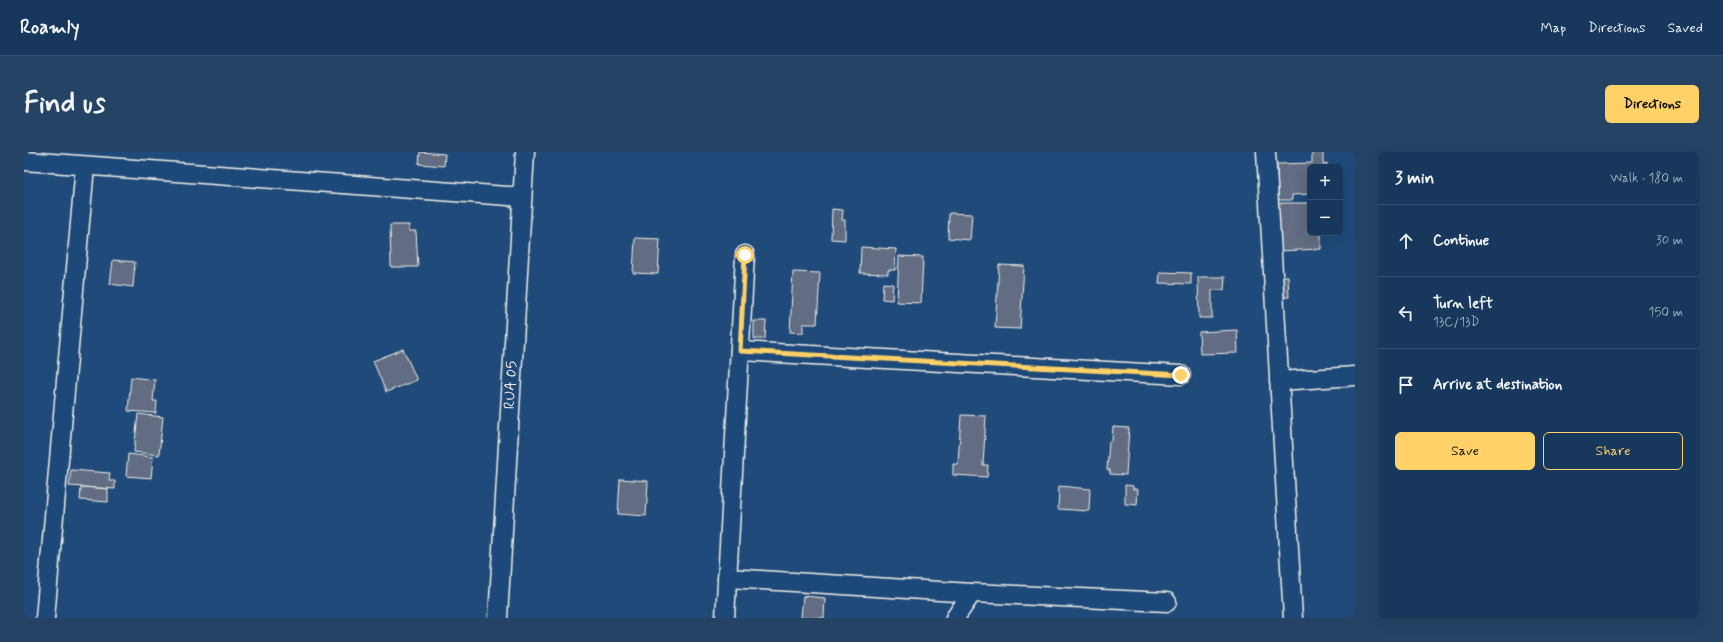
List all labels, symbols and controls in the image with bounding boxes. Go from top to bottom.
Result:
text: Roamly [20,15,79,40]
text: Map [1540,19,1566,37]
text: Directions [1588,19,1646,37]
text: Saved [1668,19,1703,37]
button: Directions [1605,85,1699,123]
text: Find us [24,86,105,123]
map controls [1307,164,1343,236]
button: + [1307,164,1343,200]
text: 3 min [1395,167,1434,189]
text: Walk · 180 m [1610,170,1683,187]
button: − [1307,200,1343,236]
icon: ahead [1395,230,1417,252]
text: Continue [1433,231,1489,251]
text: 30 m [1656,232,1683,249]
route start [736,246,754,264]
text: Turn left [1433,294,1493,314]
icon: left [1395,302,1417,324]
text: 150 m [1649,304,1683,321]
text: 13C/13D [1433,314,1480,331]
street label: RUA 05 [500,360,522,410]
route end [1172,366,1190,384]
icon: arrive [1395,374,1417,396]
text: Arrive at destination [1433,375,1562,395]
button: Save [1395,432,1535,470]
button: Share [1543,432,1683,470]

